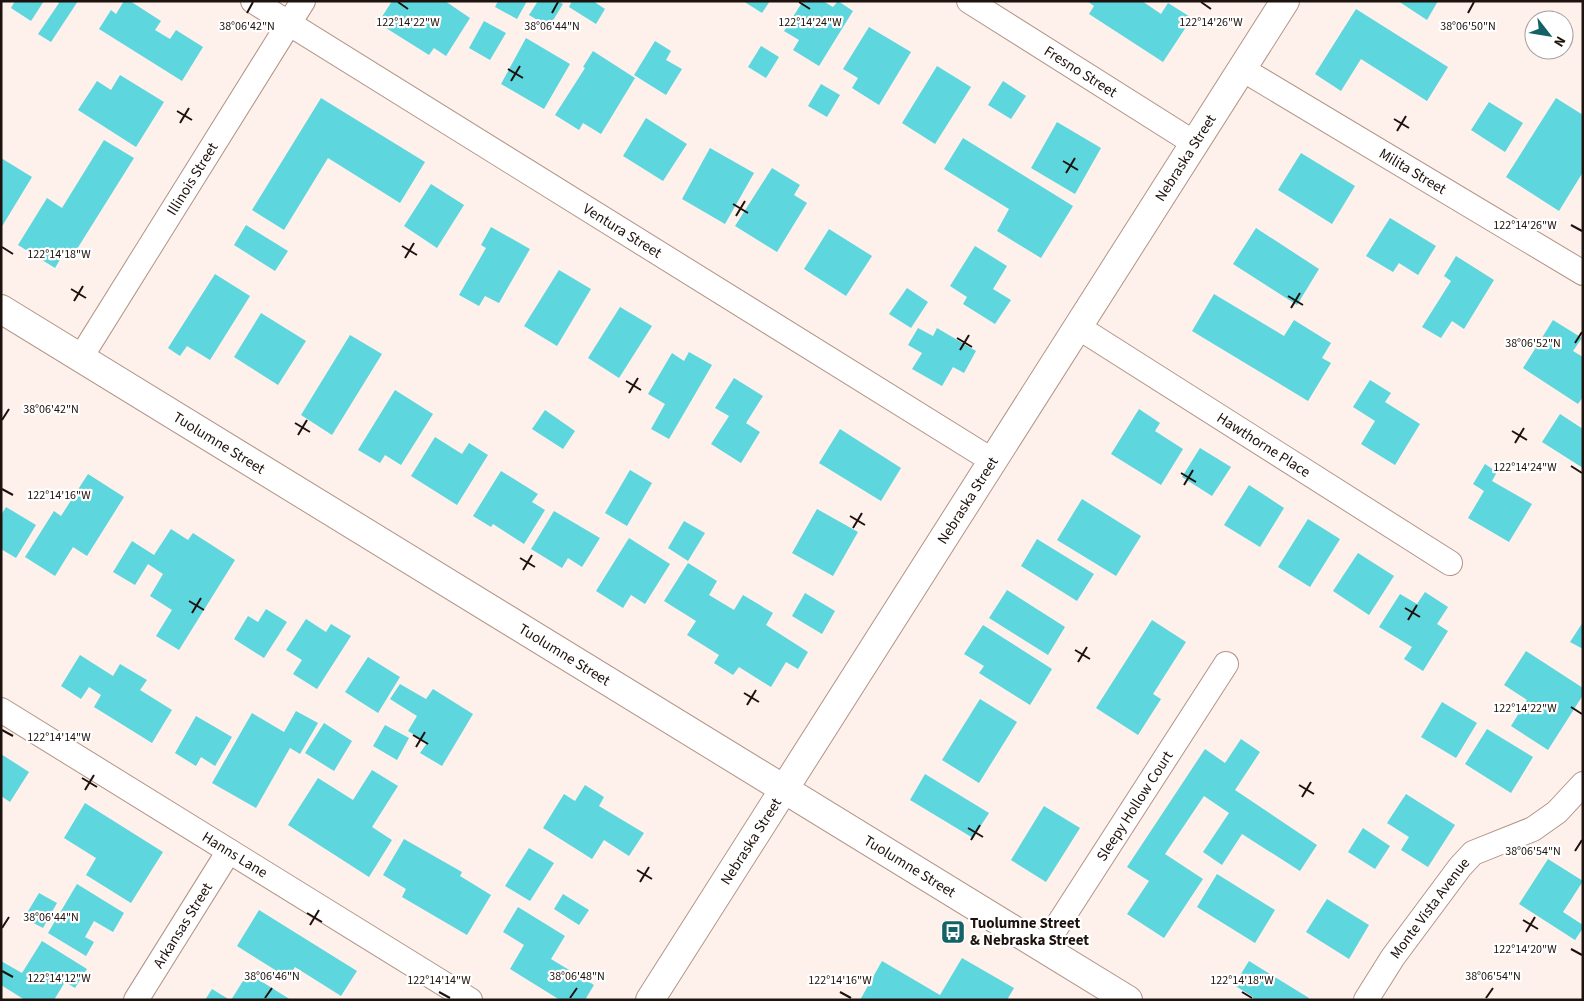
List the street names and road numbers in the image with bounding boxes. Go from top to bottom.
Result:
street label: Fresno Street [1040,40,1121,102]
street label: Nebraska Street [1150,110,1221,205]
street label: Illinois Street [161,138,223,219]
street label: Milita Street [1375,143,1450,199]
street label: Ventura Street [579,198,666,263]
street label: Tuolumne Street [169,407,269,479]
street label: Hawthorne Place [1213,407,1315,482]
street label: Nebraska Street [932,453,1003,548]
street label: Tuolumne Street [515,618,615,691]
street label: Sleepy Hollow Court [1091,747,1178,865]
street label: Nebraska Street [715,794,786,889]
street label: Hanns Lane [198,826,272,883]
street label: Tuolumne Street [860,830,960,902]
street label: Monte Vista Avenue [1385,853,1474,963]
street label: Arkansas Street [148,879,217,972]

